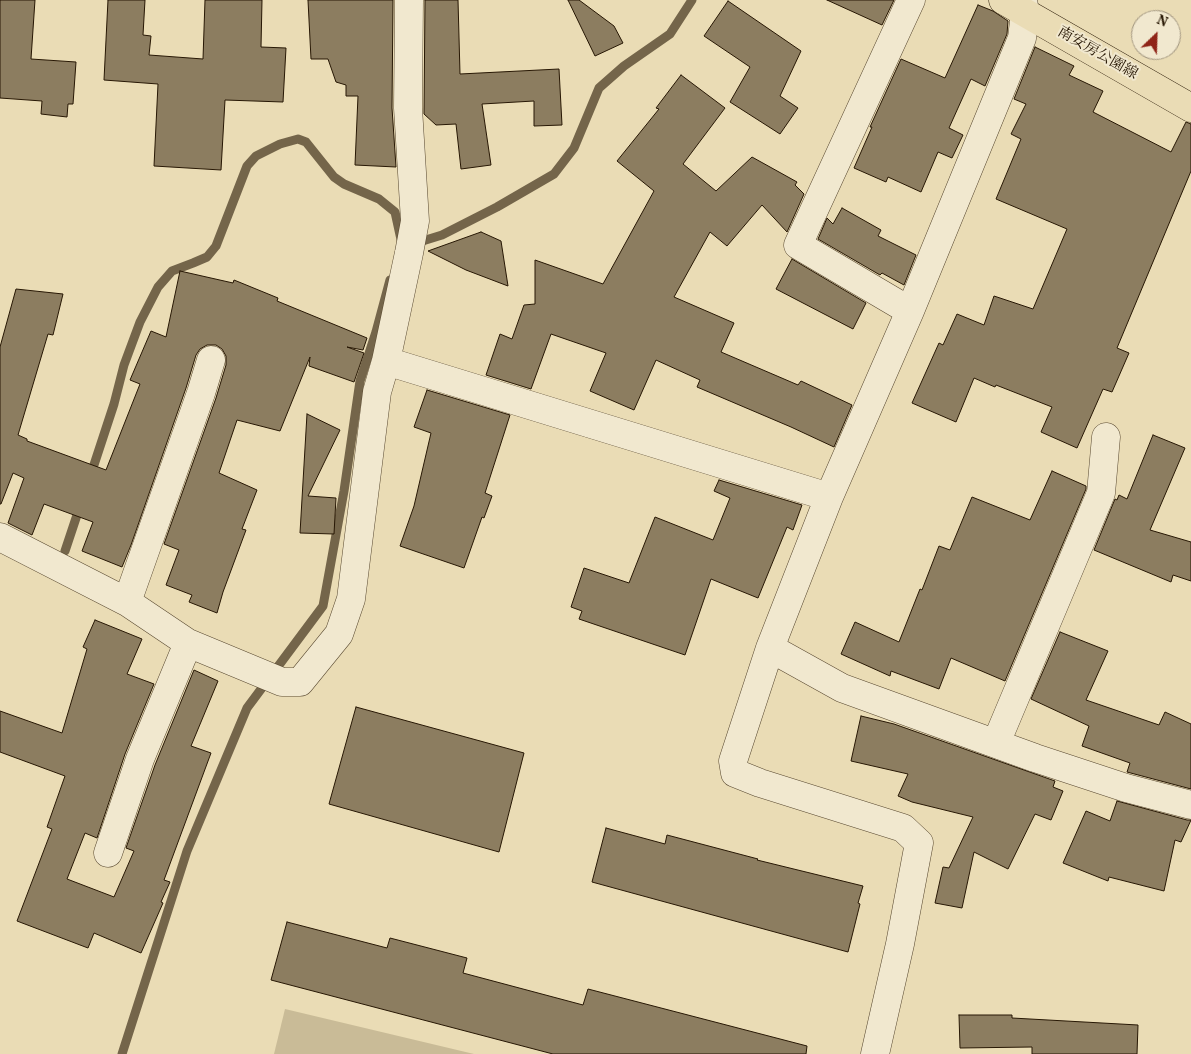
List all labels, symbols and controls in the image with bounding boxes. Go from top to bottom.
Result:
north arrow [1131,10,1181,60]
text: N [1153,11,1170,32]
street label: 南安房公園線 [1054,24,1140,84]

